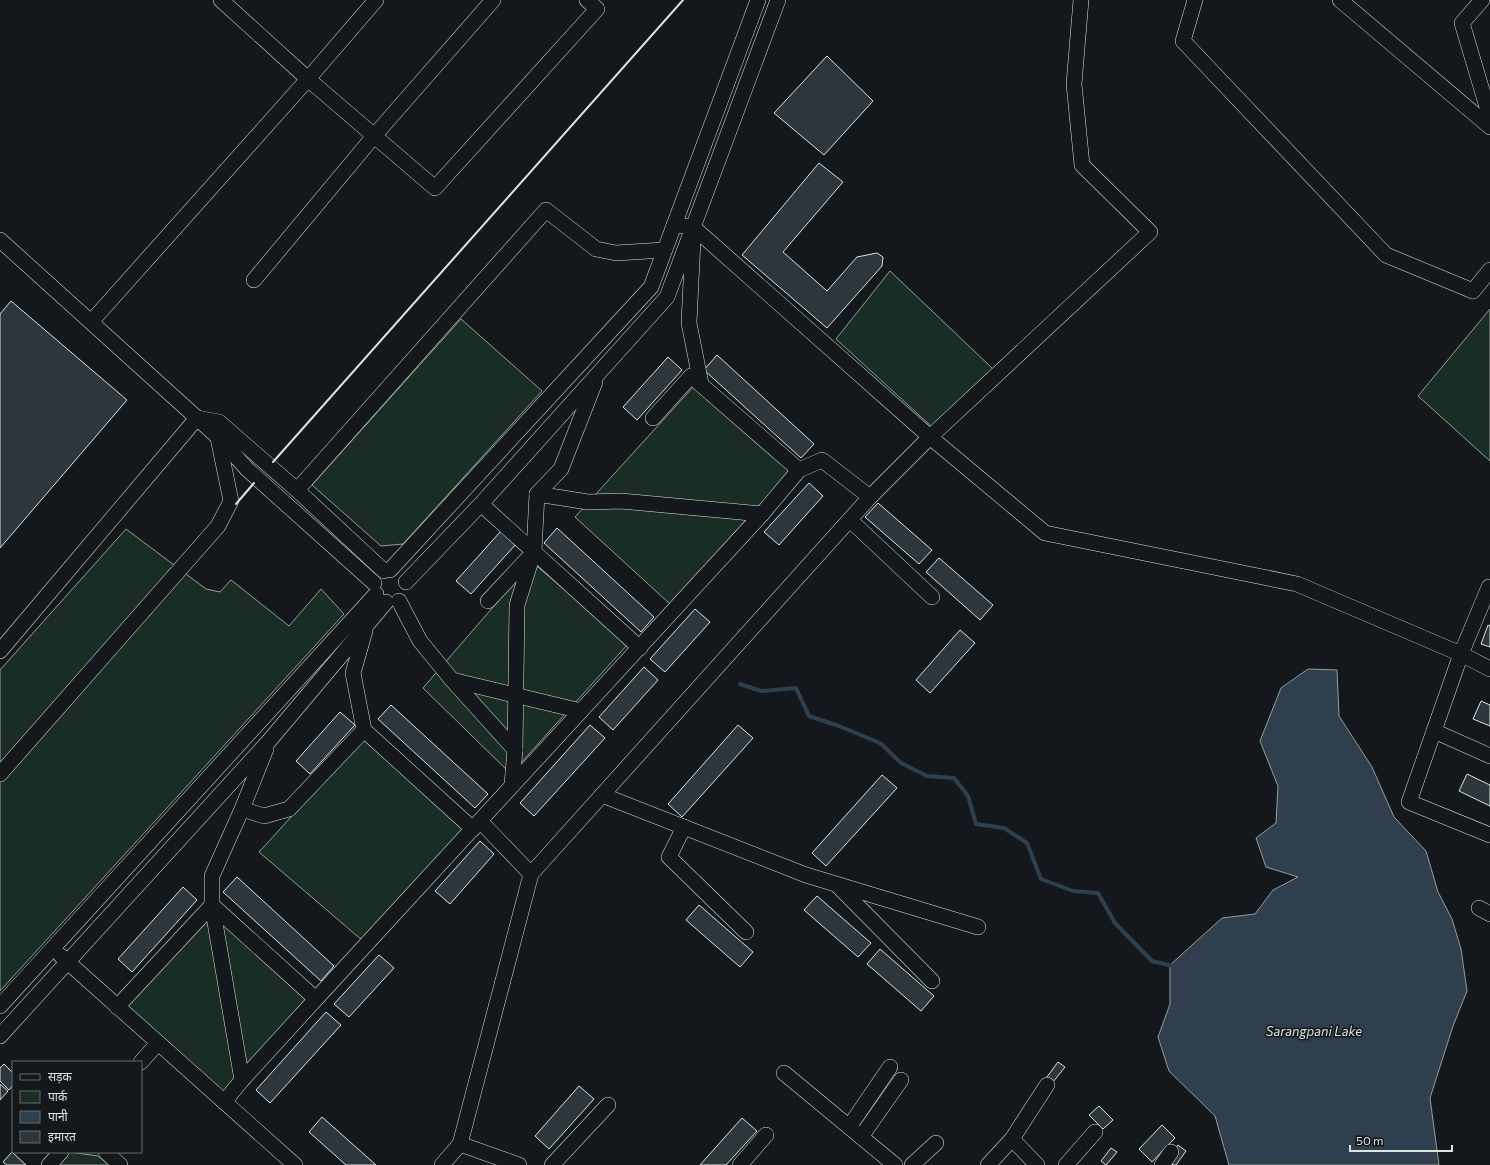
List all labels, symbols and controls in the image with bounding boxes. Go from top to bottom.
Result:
water label: Sarangpani Lake [1266,1023,1362,1039]
legend [12,1061,142,1153]
text: सड़क [48,1069,73,1084]
text: पार्क [48,1089,68,1103]
text: पानी [48,1109,69,1123]
scale bar [1350,1127,1452,1153]
text: इमारत [48,1129,77,1144]
text: 50 m [1356,1133,1384,1147]

